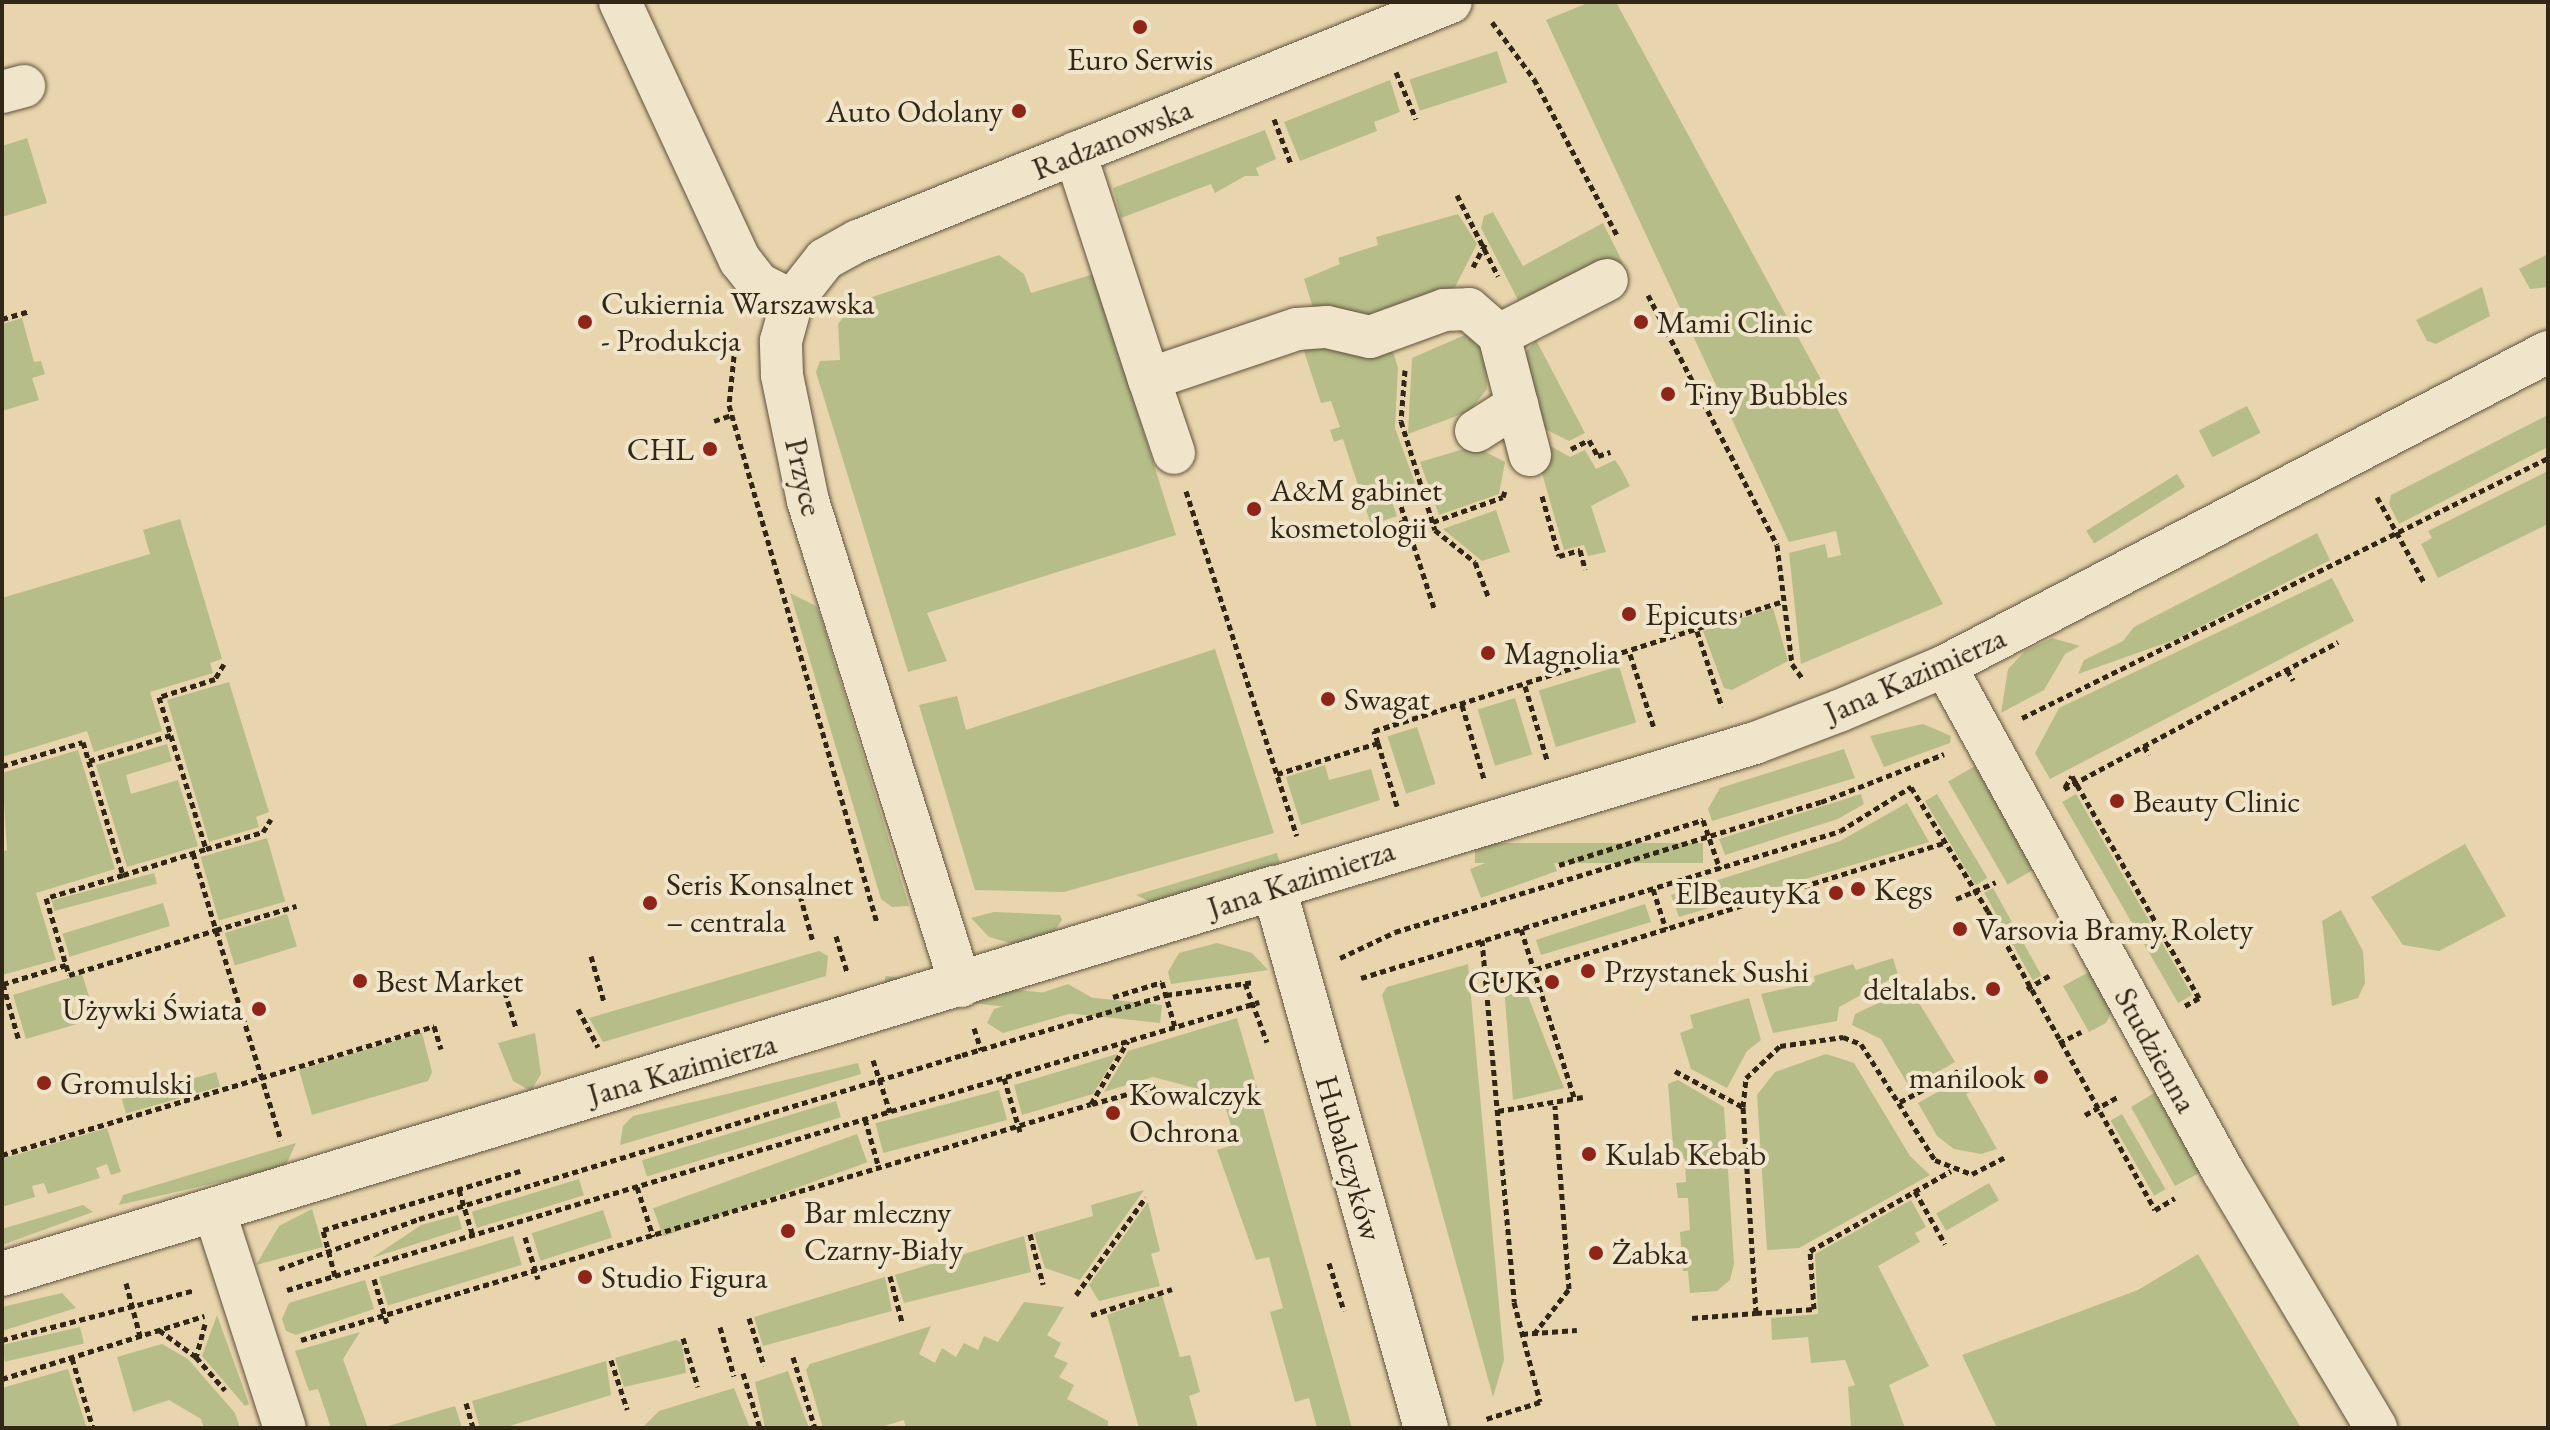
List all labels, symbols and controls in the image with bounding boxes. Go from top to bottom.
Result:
marker: Euro Serwis [1131,18,1149,36]
place label: Euro Serwis [1067,40,1213,78]
street label: Radzanowska [1027,90,1197,188]
place label: Auto Odolany [826,92,1003,130]
marker: Auto Odolany [1010,102,1028,120]
place label: Cukiernia Warszawska - Produkcja [601,285,875,360]
place label: Mami Clinic [1657,303,1813,341]
marker: Cukiernia Warszawska - Produkcja [576,313,594,331]
marker: Mami Clinic [1632,313,1650,331]
place label: Tiny Bubbles [1684,375,1848,413]
marker: Tiny Bubbles [1659,385,1677,403]
place label: CHL [627,430,694,468]
street label: Przyce [776,434,832,520]
marker: CHL [701,440,719,458]
place label: A&M gabinet kosmetologii [1270,472,1442,547]
marker: A&M gabinet kosmetologii [1245,500,1263,518]
place label: Epicuts [1645,595,1738,633]
marker: Epicuts [1620,605,1638,623]
street label: Jana Kazimierza [1818,618,2012,732]
place label: Magnolia [1504,634,1619,672]
marker: Magnolia [1479,644,1497,662]
place label: Swagat [1344,680,1430,718]
marker: Swagat [1319,690,1337,708]
place label: Beauty Clinic [2133,782,2300,820]
marker: Beauty Clinic [2108,792,2126,810]
street label: Jana Kazimierza [1203,831,1399,927]
place label: Seris Konsalnet – centrala [666,866,853,941]
place label: Kegs [1874,870,1933,908]
place label: ElBeautyKa [1675,874,1820,912]
marker: Kegs [1849,880,1867,898]
marker: ElBeautyKa [1827,884,1845,902]
marker: Seris Konsalnet – centrala [641,894,659,912]
place label: Varsovia Bramy Rolety [1976,910,2253,948]
marker: Varsovia Bramy Rolety [1951,920,1969,938]
place label: Przystanek Sushi [1604,952,1809,990]
place label: Best Market [376,962,523,1000]
marker: Przystanek Sushi [1579,962,1597,980]
place label: CUK [1468,963,1536,1001]
place label: deltalabs. [1863,970,1977,1008]
marker: Best Market [351,972,369,990]
marker: CUK [1543,973,1561,991]
marker: deltalabs. [1984,980,2002,998]
street label: Studzienna [2106,981,2206,1119]
place label: Używki Świata [62,990,243,1028]
marker: Używki Świata [250,1000,268,1018]
street label: Jana Kazimierza [583,1024,781,1114]
place label: manilook [1909,1058,2025,1096]
place label: Gromulski [60,1064,192,1102]
marker: manilook [2032,1068,2050,1086]
street label: Hubalczyków [1307,1071,1391,1245]
marker: Gromulski [35,1074,53,1092]
place label: Kowalczyk Ochrona [1129,1076,1261,1151]
marker: Kowalczyk Ochrona [1104,1104,1122,1122]
place label: Kulab Kebab [1605,1135,1766,1173]
marker: Kulab Kebab [1580,1145,1598,1163]
place label: Bar mleczny Czarny-Biały [804,1194,963,1269]
marker: Bar mleczny Czarny-Biały [779,1222,797,1240]
place label: Żabka [1612,1234,1688,1272]
marker: Żabka [1587,1244,1605,1262]
place label: Studio Figura [601,1258,768,1296]
marker: Studio Figura [576,1268,594,1286]

